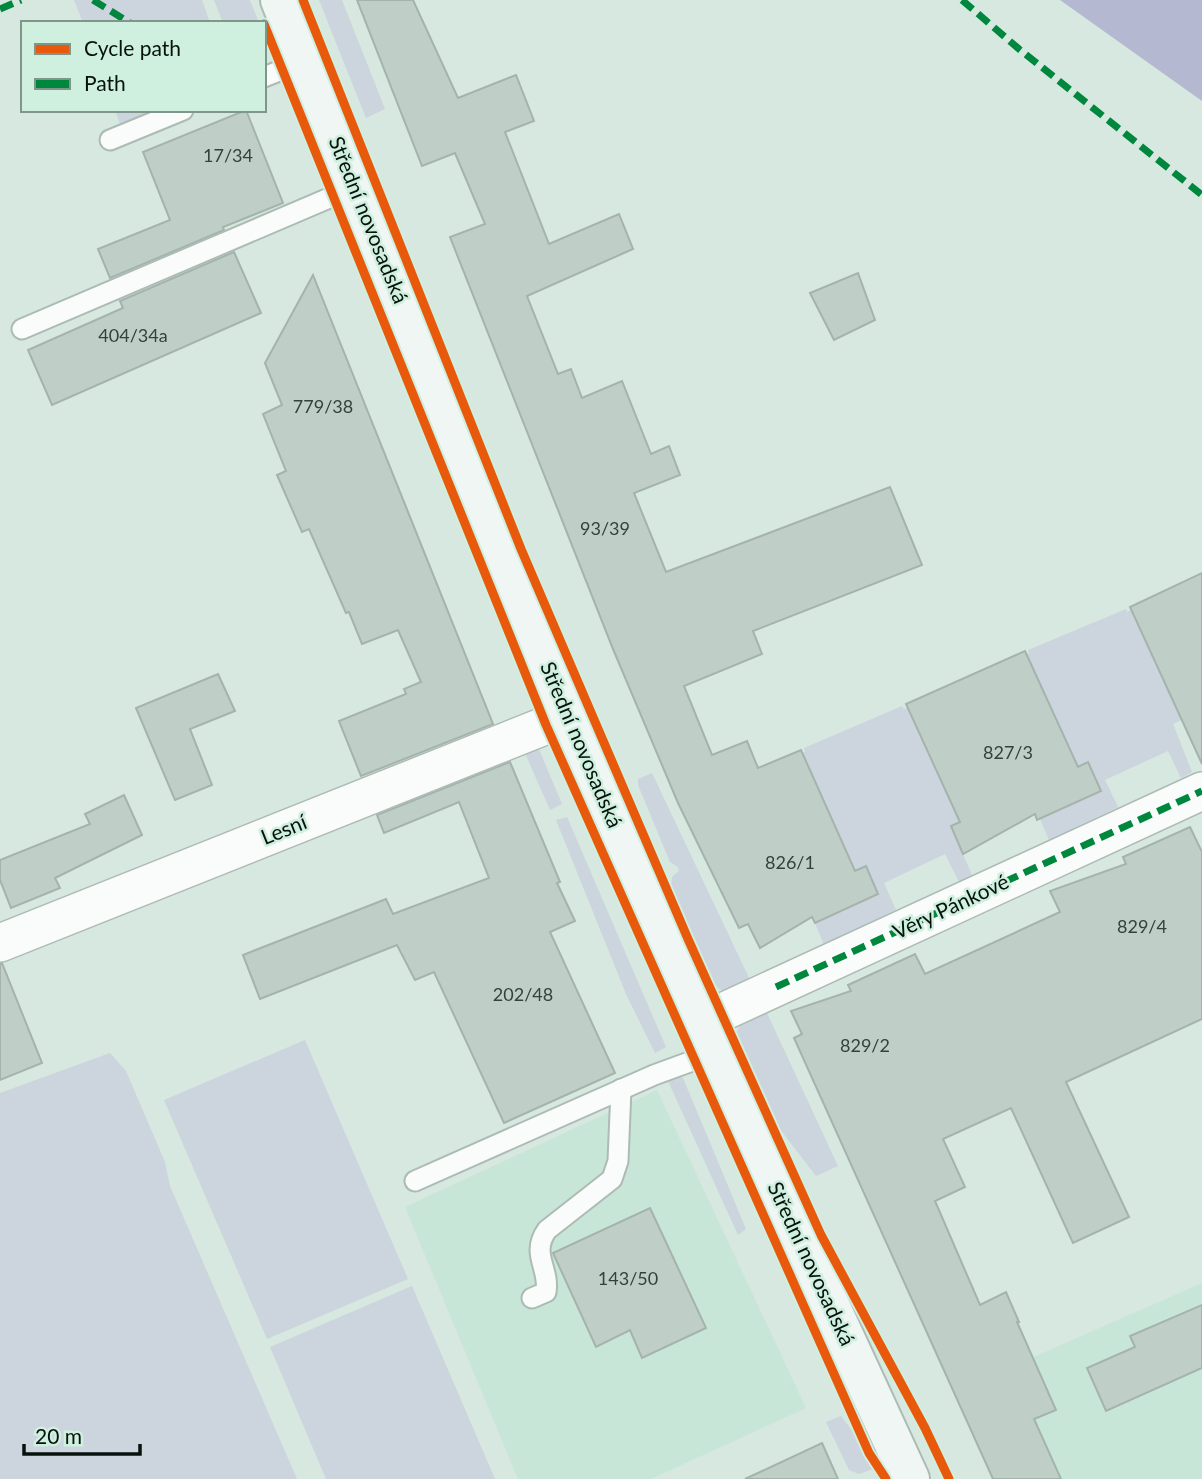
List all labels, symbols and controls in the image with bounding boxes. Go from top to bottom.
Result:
legend [21,21,266,112]
text: Cycle path [84,35,181,60]
text: Path [84,70,126,95]
street label: Střední novosadská [324,132,414,307]
house number: 17/34 [203,144,253,166]
house number: 404/34a [98,324,168,346]
house number: 779/38 [293,395,353,417]
house number: 93/39 [580,517,630,539]
street label: Střední novosadská [536,658,629,831]
house number: 827/3 [983,741,1033,763]
street label: Lesní [257,808,311,849]
house number: 826/1 [765,851,815,873]
street label: Věry Pánkové [888,868,1012,943]
house number: 829/4 [1117,915,1167,937]
house number: 202/48 [493,983,553,1005]
house number: 829/2 [840,1034,890,1056]
street label: Střední novosadská [763,1177,861,1349]
house number: 143/50 [598,1267,658,1289]
scale bar [24,1412,140,1456]
text: 20 m [35,1423,82,1448]

